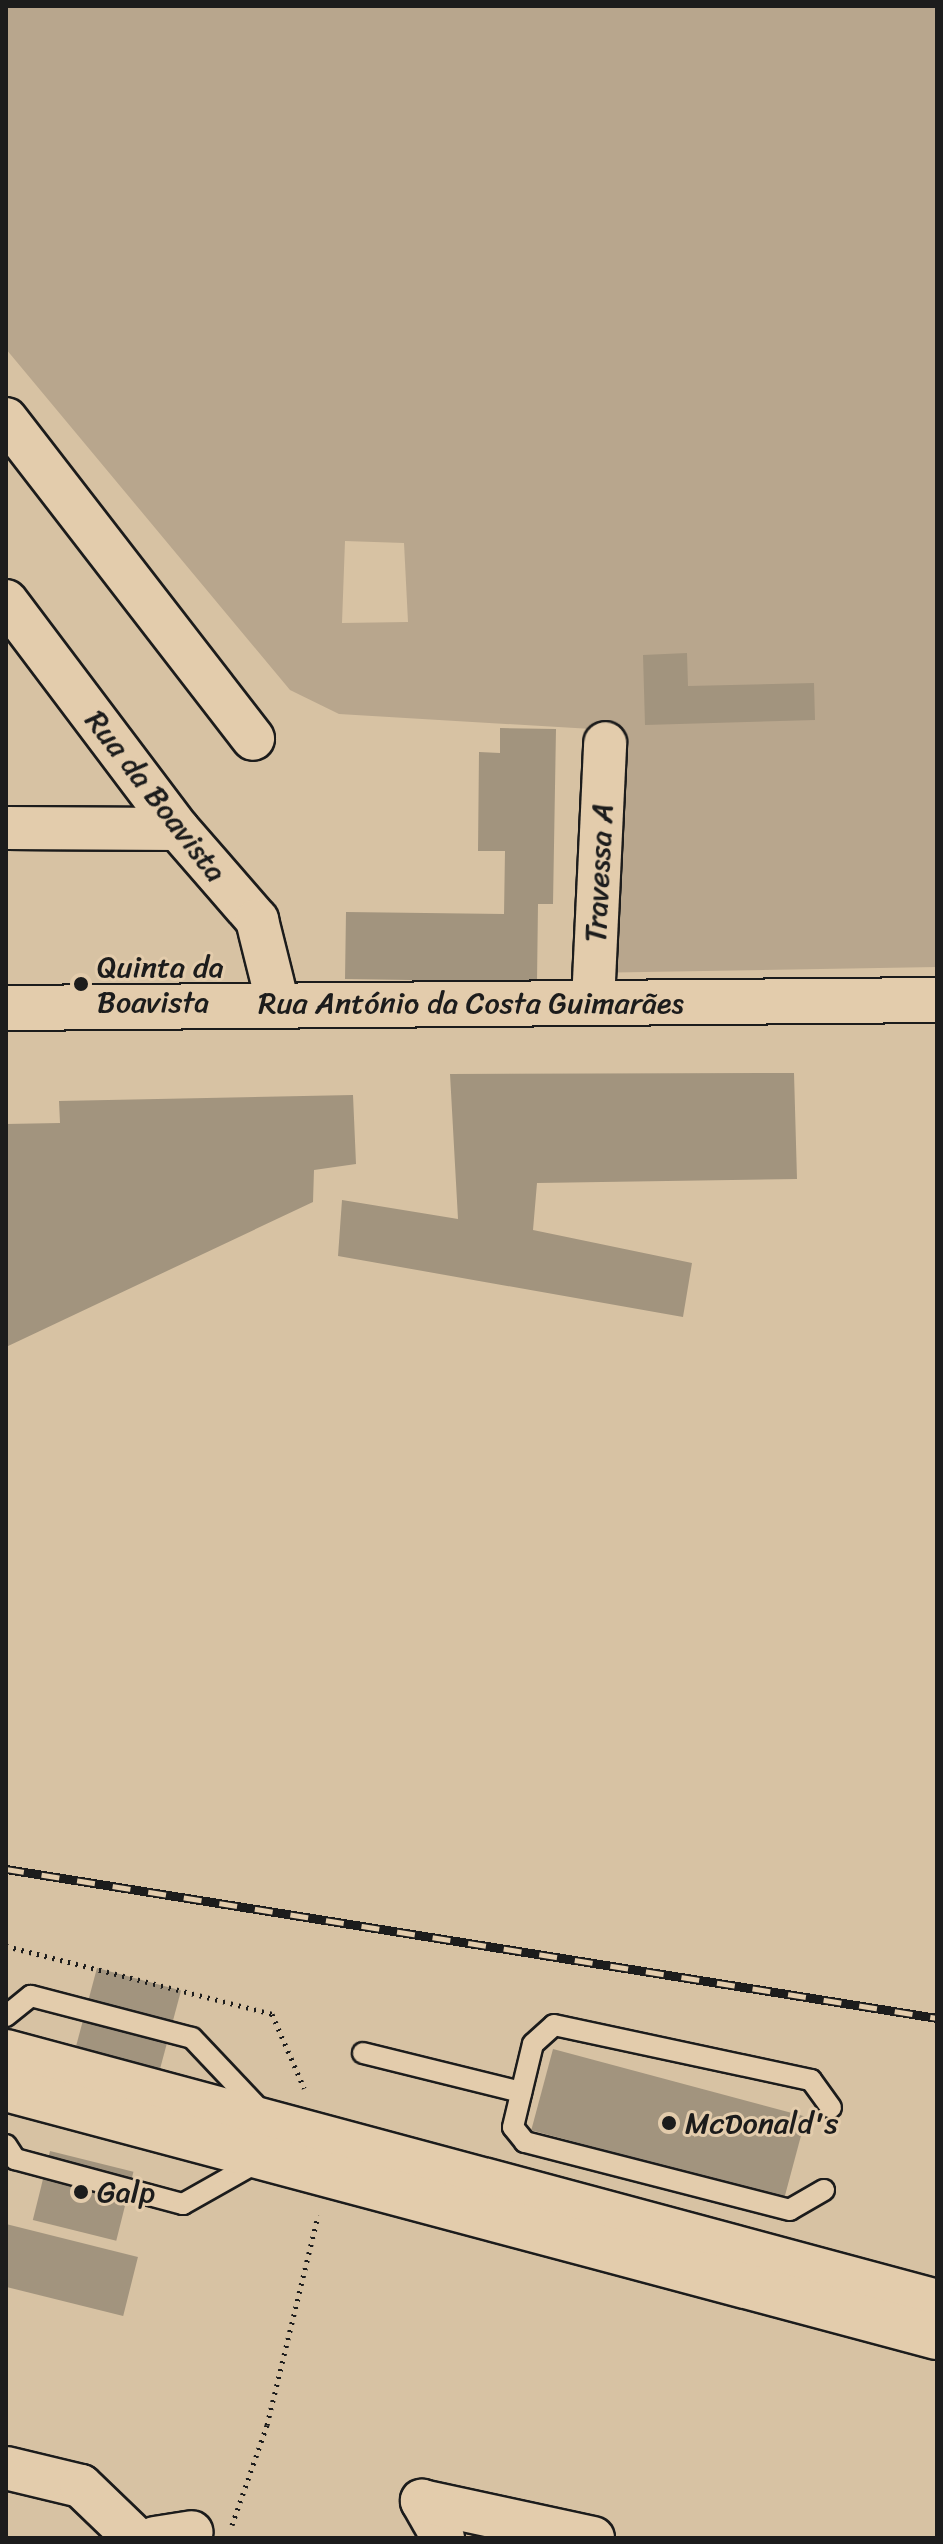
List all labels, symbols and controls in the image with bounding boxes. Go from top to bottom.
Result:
street label: Rua da Boavista [78,703,234,889]
street label: Travessa A [577,802,621,944]
place label: Quinta da Boavista [97,949,224,1020]
marker: Quinta da Boavista [72,975,90,993]
street label: Rua António da Costa Guimarães [257,985,685,1021]
place label: McDonald's [685,2105,838,2141]
marker: McDonald's [660,2114,678,2132]
place label: Galp [97,2174,155,2210]
marker: Galp [72,2183,90,2201]

